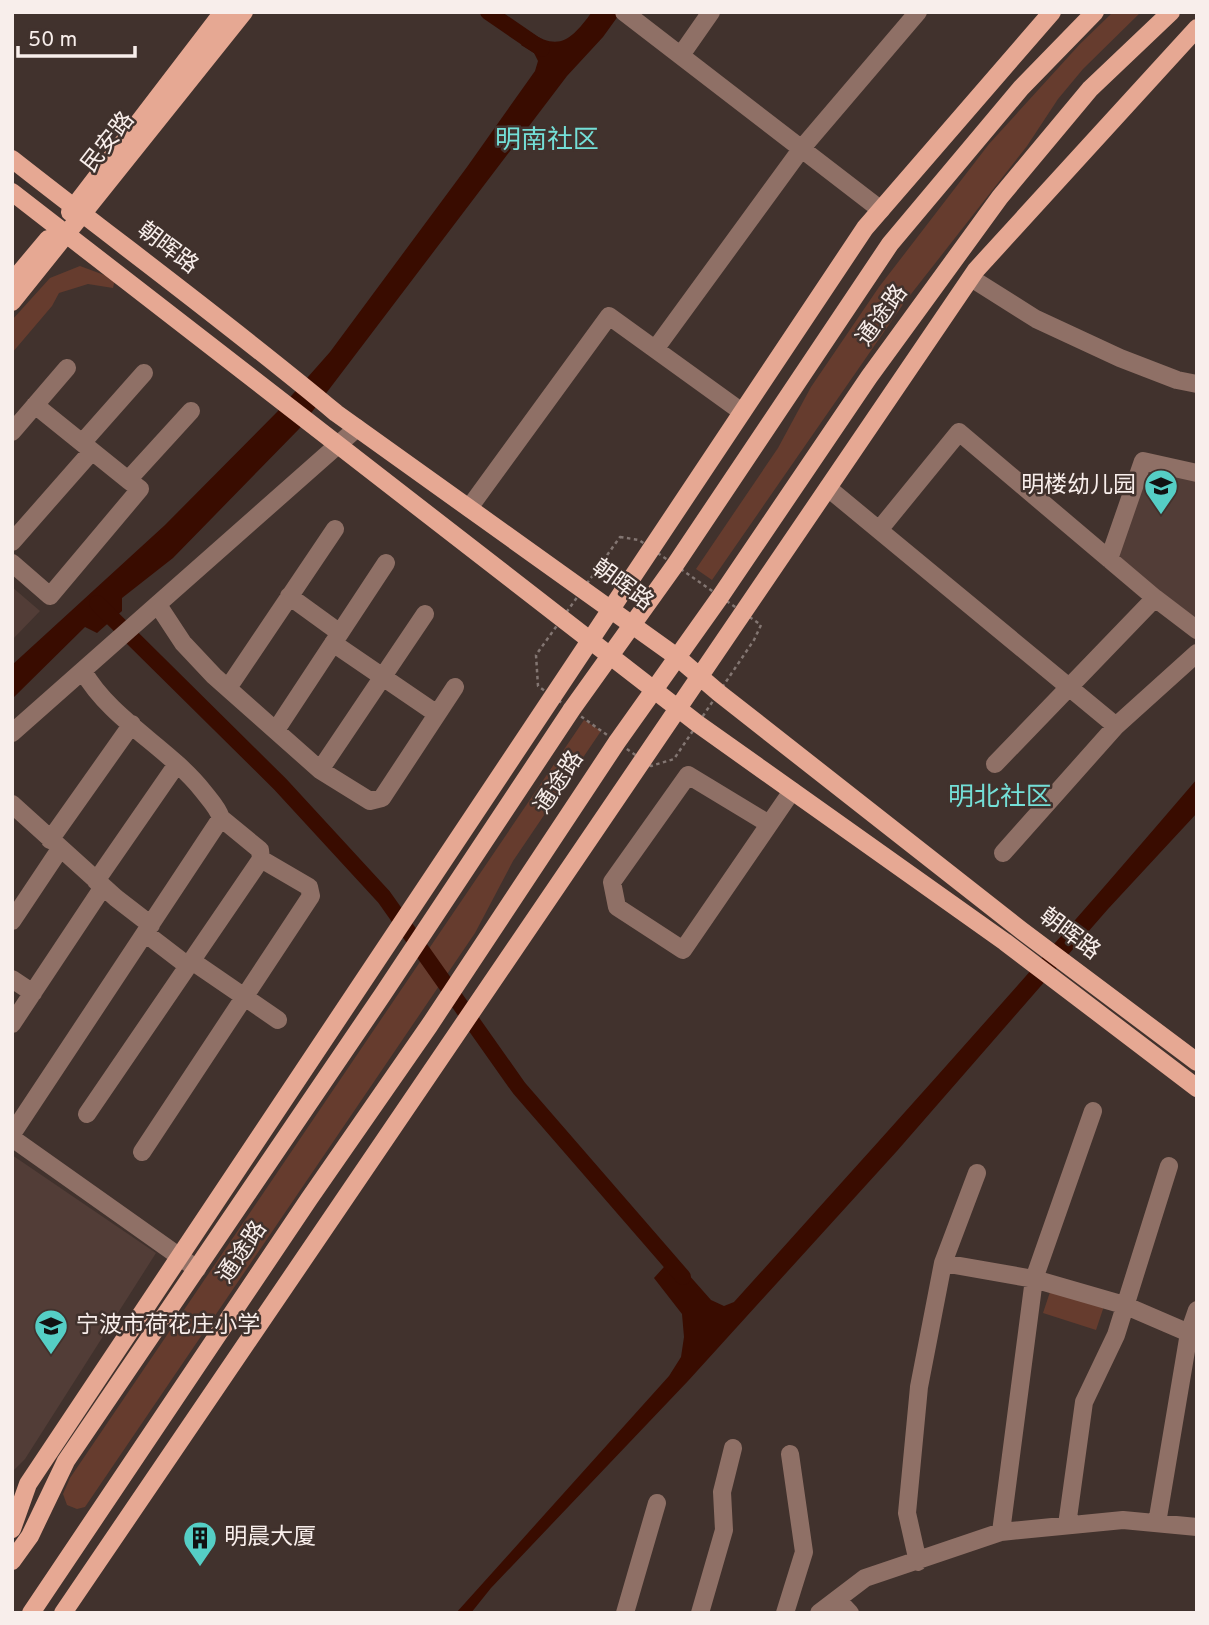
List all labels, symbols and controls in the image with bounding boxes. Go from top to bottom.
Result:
scale bar [18,14,135,58]
text: 50 m [28,27,77,54]
street label: 民安路 [76,107,142,179]
district label: 明南社区 [495,125,599,158]
street label: 朝晖路 [131,217,203,281]
street label: 通途路 [851,280,915,352]
school or university icon: 明楼幼儿园 [1142,467,1180,516]
place label: 明楼幼儿园 [1021,472,1136,501]
street label: 朝晖路 [586,554,658,618]
street label: 通途路 [529,746,591,820]
district label: 明北社区 [948,782,1052,815]
street label: 朝晖路 [1033,903,1105,967]
street label: 通途路 [212,1216,274,1290]
school or university icon: 宁波市荷花庄小学 [32,1307,70,1356]
place label: 宁波市荷花庄小学 [76,1312,260,1341]
building icon: 明晨大厦 [181,1519,219,1568]
place label: 明晨大厦 [224,1524,316,1553]

